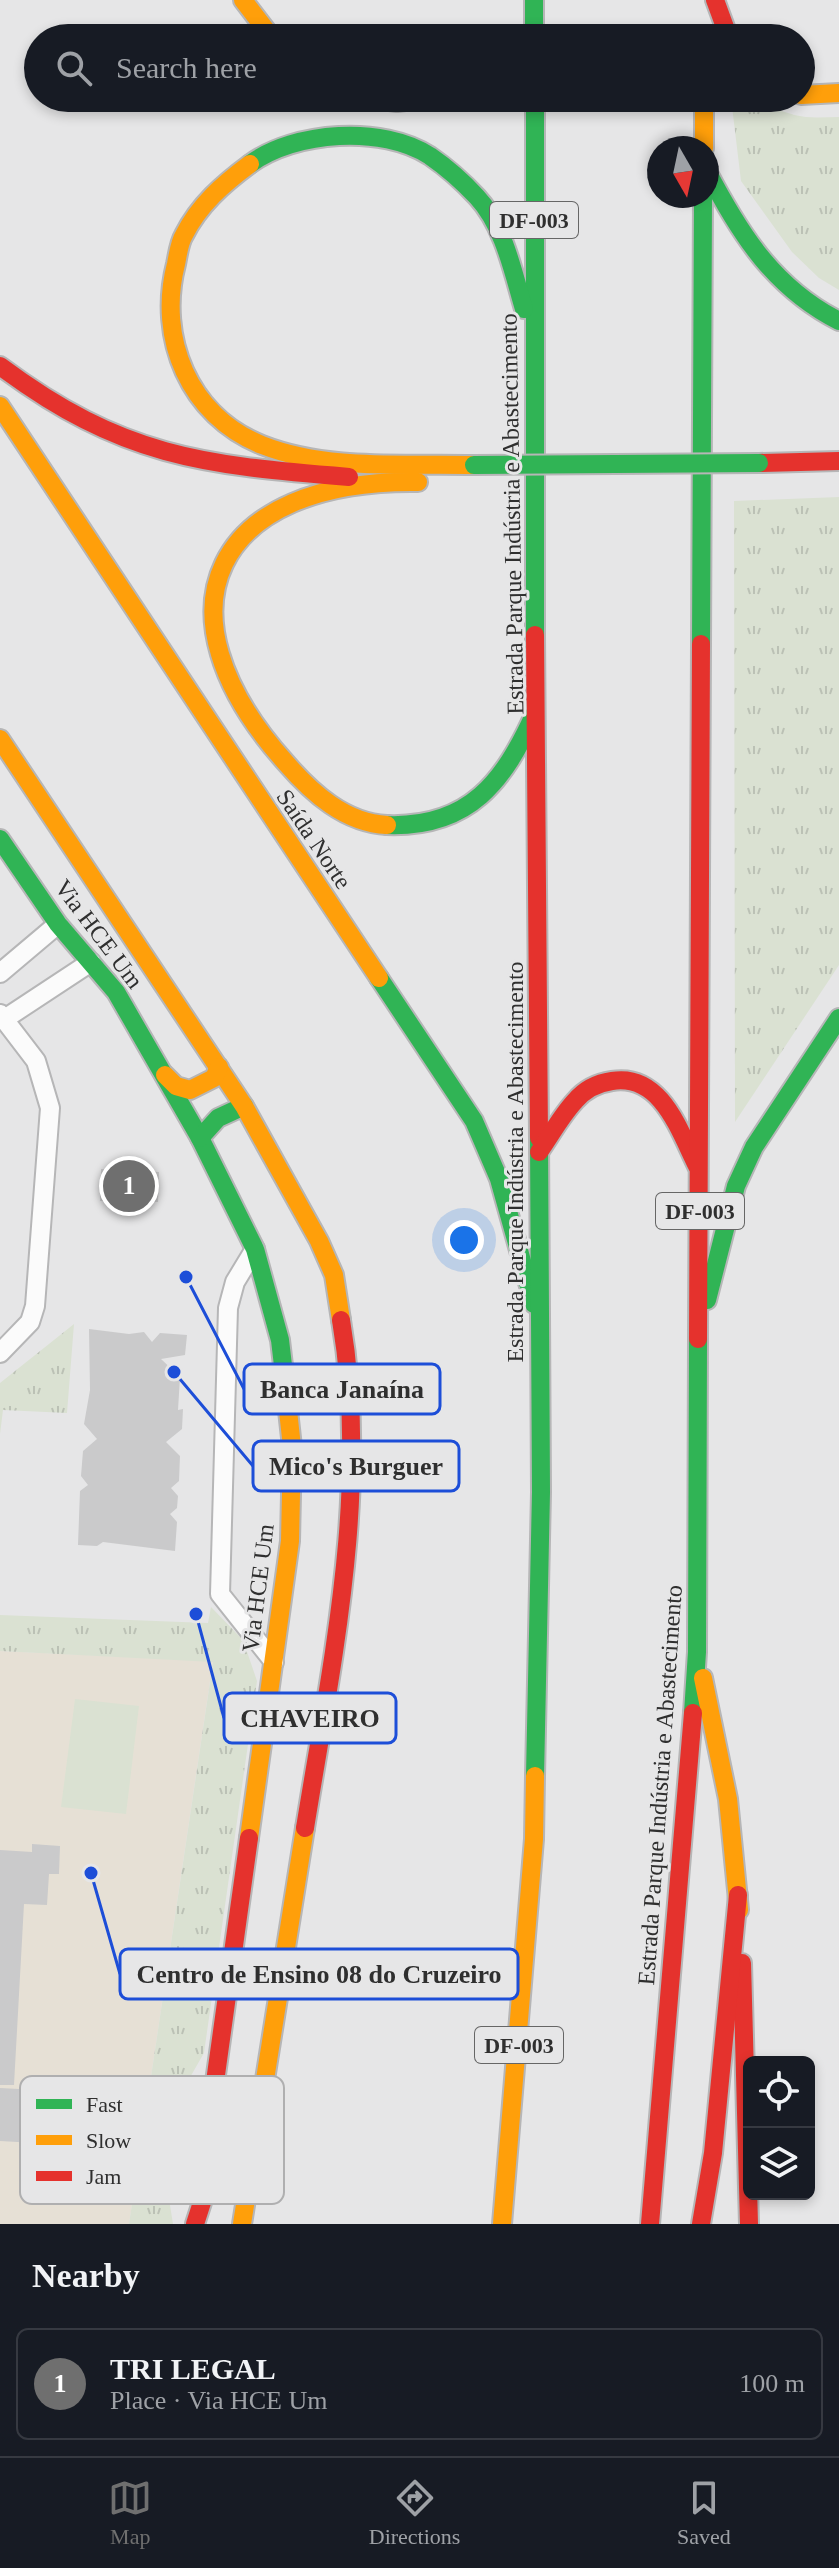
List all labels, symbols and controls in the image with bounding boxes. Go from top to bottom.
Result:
search box [24,24,815,112]
icon: search [52,46,96,90]
text: Search here [116,51,257,84]
north arrow [647,136,719,208]
road number: DF-003 [490,202,578,238]
street label: Estrada Parque Indústria e Abastecimento [496,313,528,715]
street label: Saída Norte [271,784,357,894]
street label: Via HCE Um [50,875,148,994]
street label: Estrada Parque Indústria e Abastecimento [502,961,528,1363]
pin: 1 [103,1156,155,1216]
road number: DF-003 [656,1193,744,1229]
your location [444,1220,484,1260]
callout: Banca Janaína [244,1364,440,1414]
text: Banca Janaína [260,1375,424,1404]
callout: Mico's Burguer [253,1441,459,1491]
text: Mico's Burguer [269,1452,443,1481]
street label: Via HCE Um [237,1522,279,1654]
street label: Estrada Parque Indústria e Abastecimento [633,1584,687,1986]
callout: CHAVEIRO [224,1693,396,1743]
text: CHAVEIRO [240,1704,380,1733]
callout: Centro de Ensino 08 do Cruzeiro [120,1949,518,1999]
text: Centro de Ensino 08 do Cruzeiro [136,1960,502,1989]
road number: DF-003 [475,2027,563,2063]
map controls [743,2056,815,2200]
button: locate [743,2056,815,2128]
legend [20,2076,284,2204]
text: Fast [86,2092,123,2117]
text: Slow [86,2128,131,2153]
button: layers [743,2128,815,2200]
text: Jam [86,2164,121,2189]
text: Nearby [32,2257,140,2294]
text: TRI LEGAL [110,2352,276,2385]
text: 1 [54,2369,67,2398]
text: 100 m [739,2369,805,2398]
text: Place · Via HCE Um [110,2386,327,2415]
tab: Map [108,2476,152,2550]
tab: Directions [369,2476,460,2550]
tab: Saved [677,2476,731,2550]

